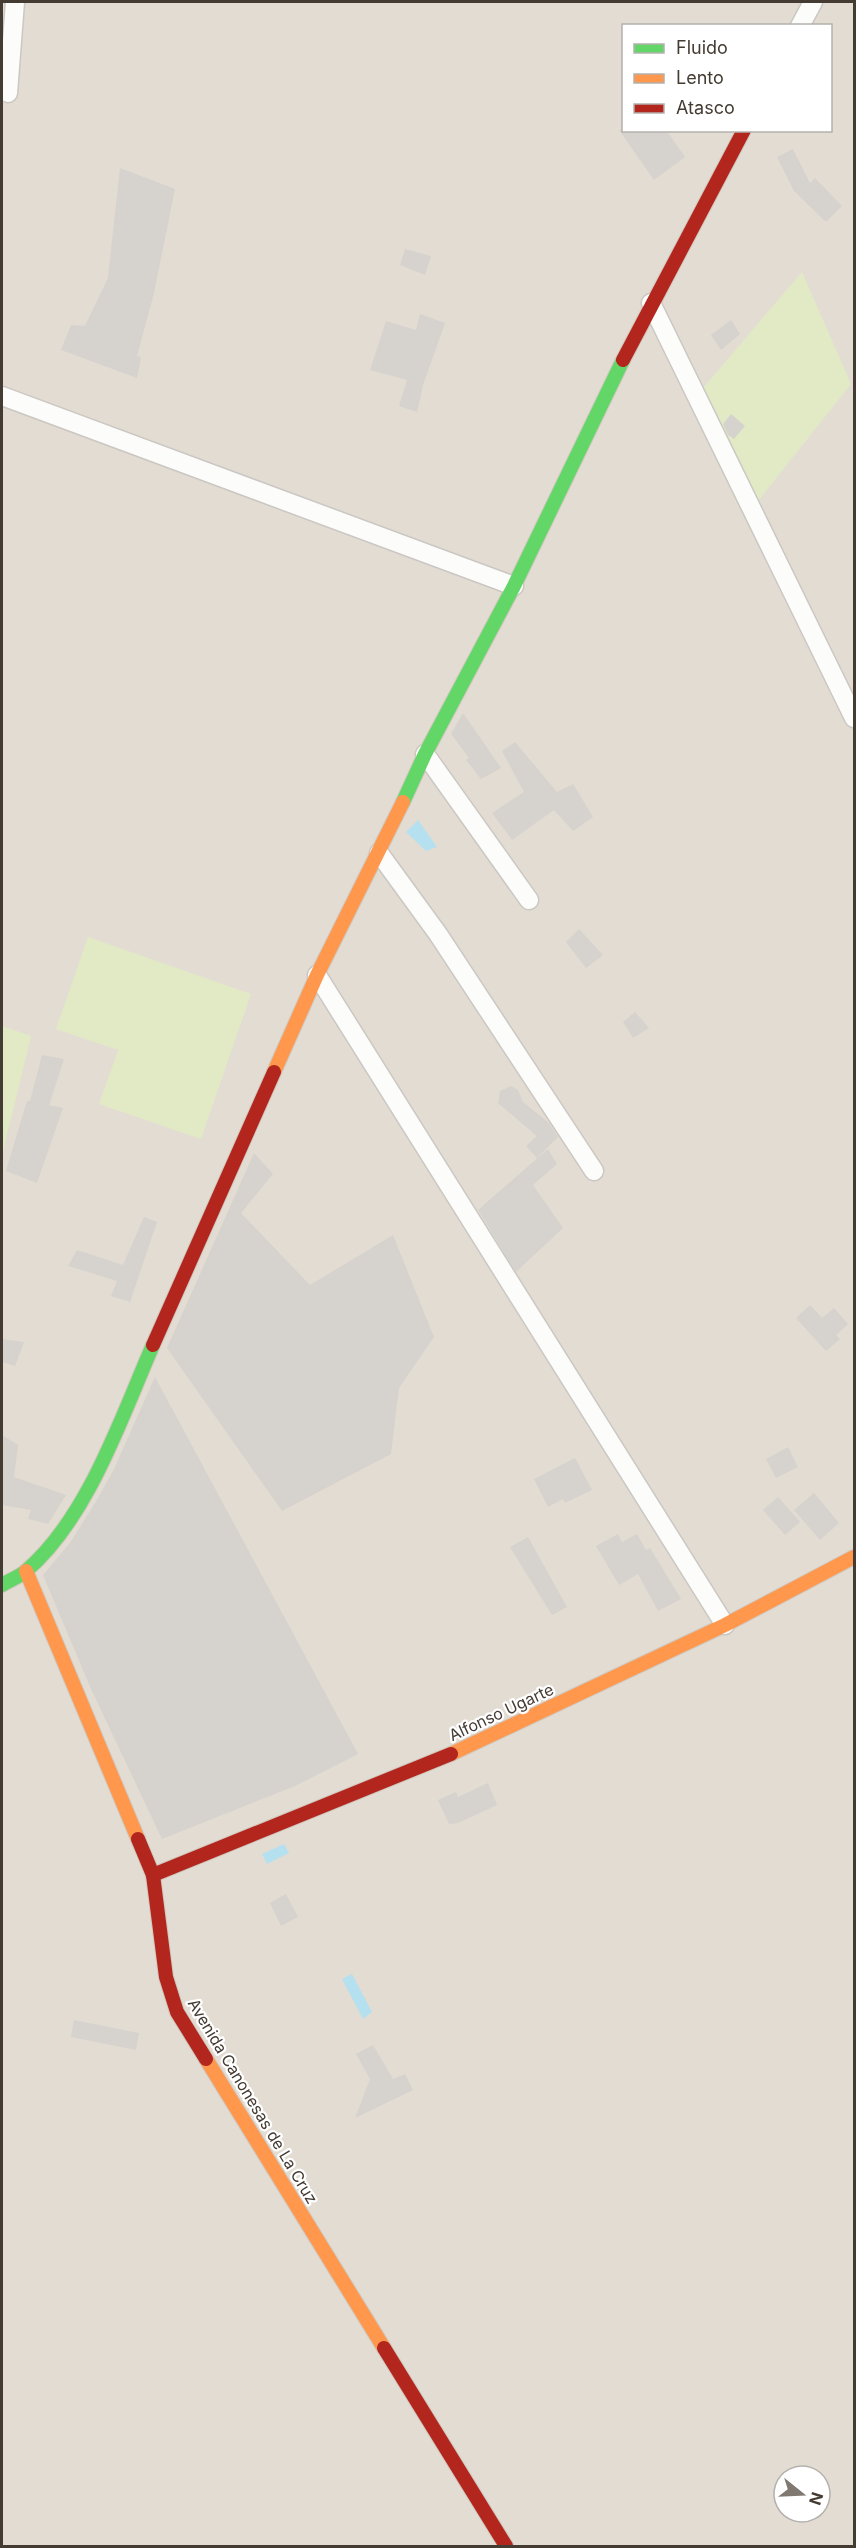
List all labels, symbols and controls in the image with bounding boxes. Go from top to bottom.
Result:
legend [622,24,832,132]
text: Fluido [676,37,728,58]
text: Lento [676,67,724,88]
text: Atasco [676,97,735,118]
street label: Alfonso Ugarte [445,1679,557,1745]
street label: Avenida Canonesas de La Cruz [184,1995,322,2207]
north arrow [772,2464,832,2524]
text: N [805,2490,828,2508]

